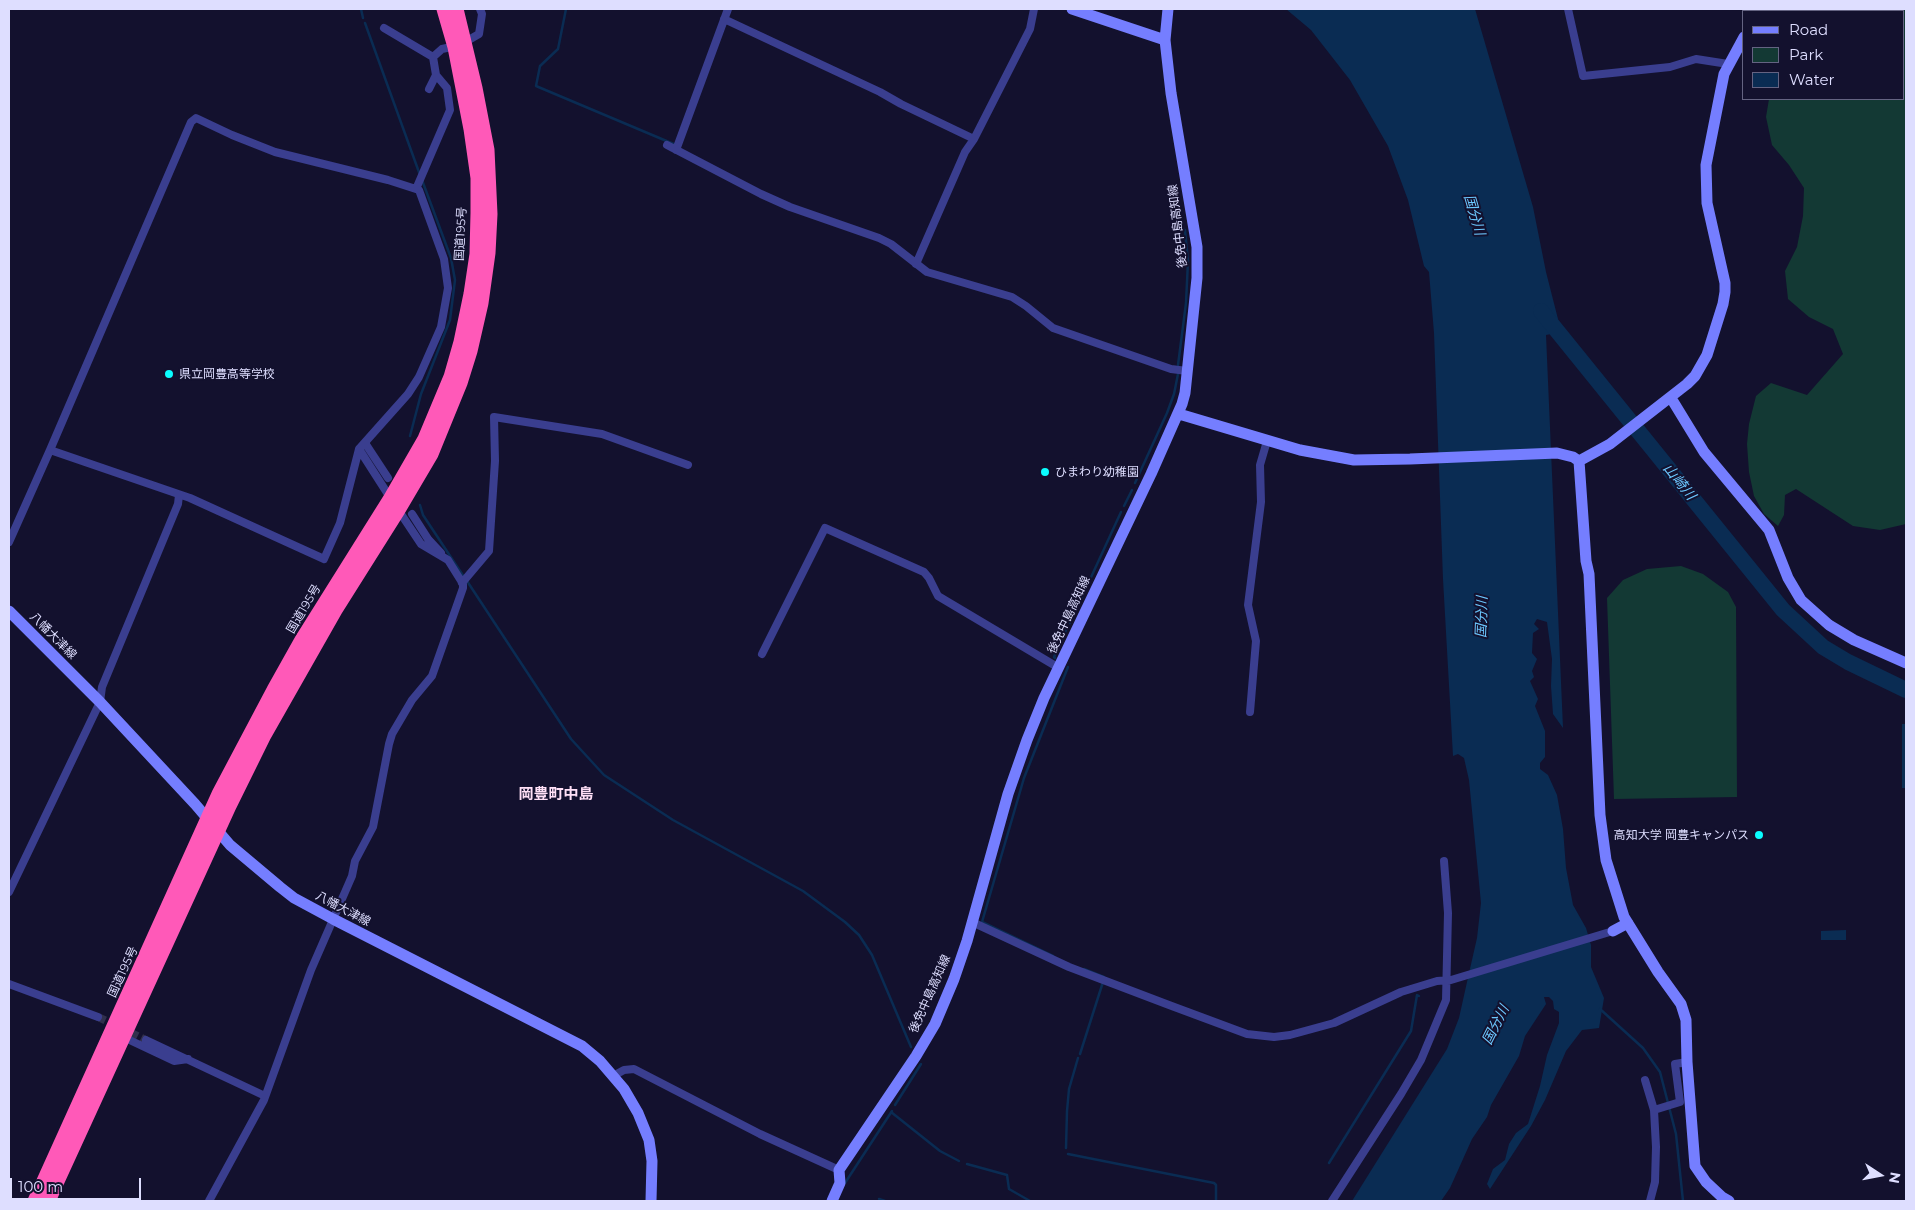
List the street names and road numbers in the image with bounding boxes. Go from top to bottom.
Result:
street label: 後免中島高知線 [1166,183,1190,269]
street label: 国道195号 [452,206,470,262]
street label: 後免中島高知線 [1045,574,1093,656]
street label: 国道195号 [284,582,324,636]
street label: 八幡大津線 [27,610,79,662]
street label: 八幡大津線 [313,889,373,929]
street label: 国道195号 [105,944,141,1000]
street label: 後免中島高知線 [906,953,954,1035]

